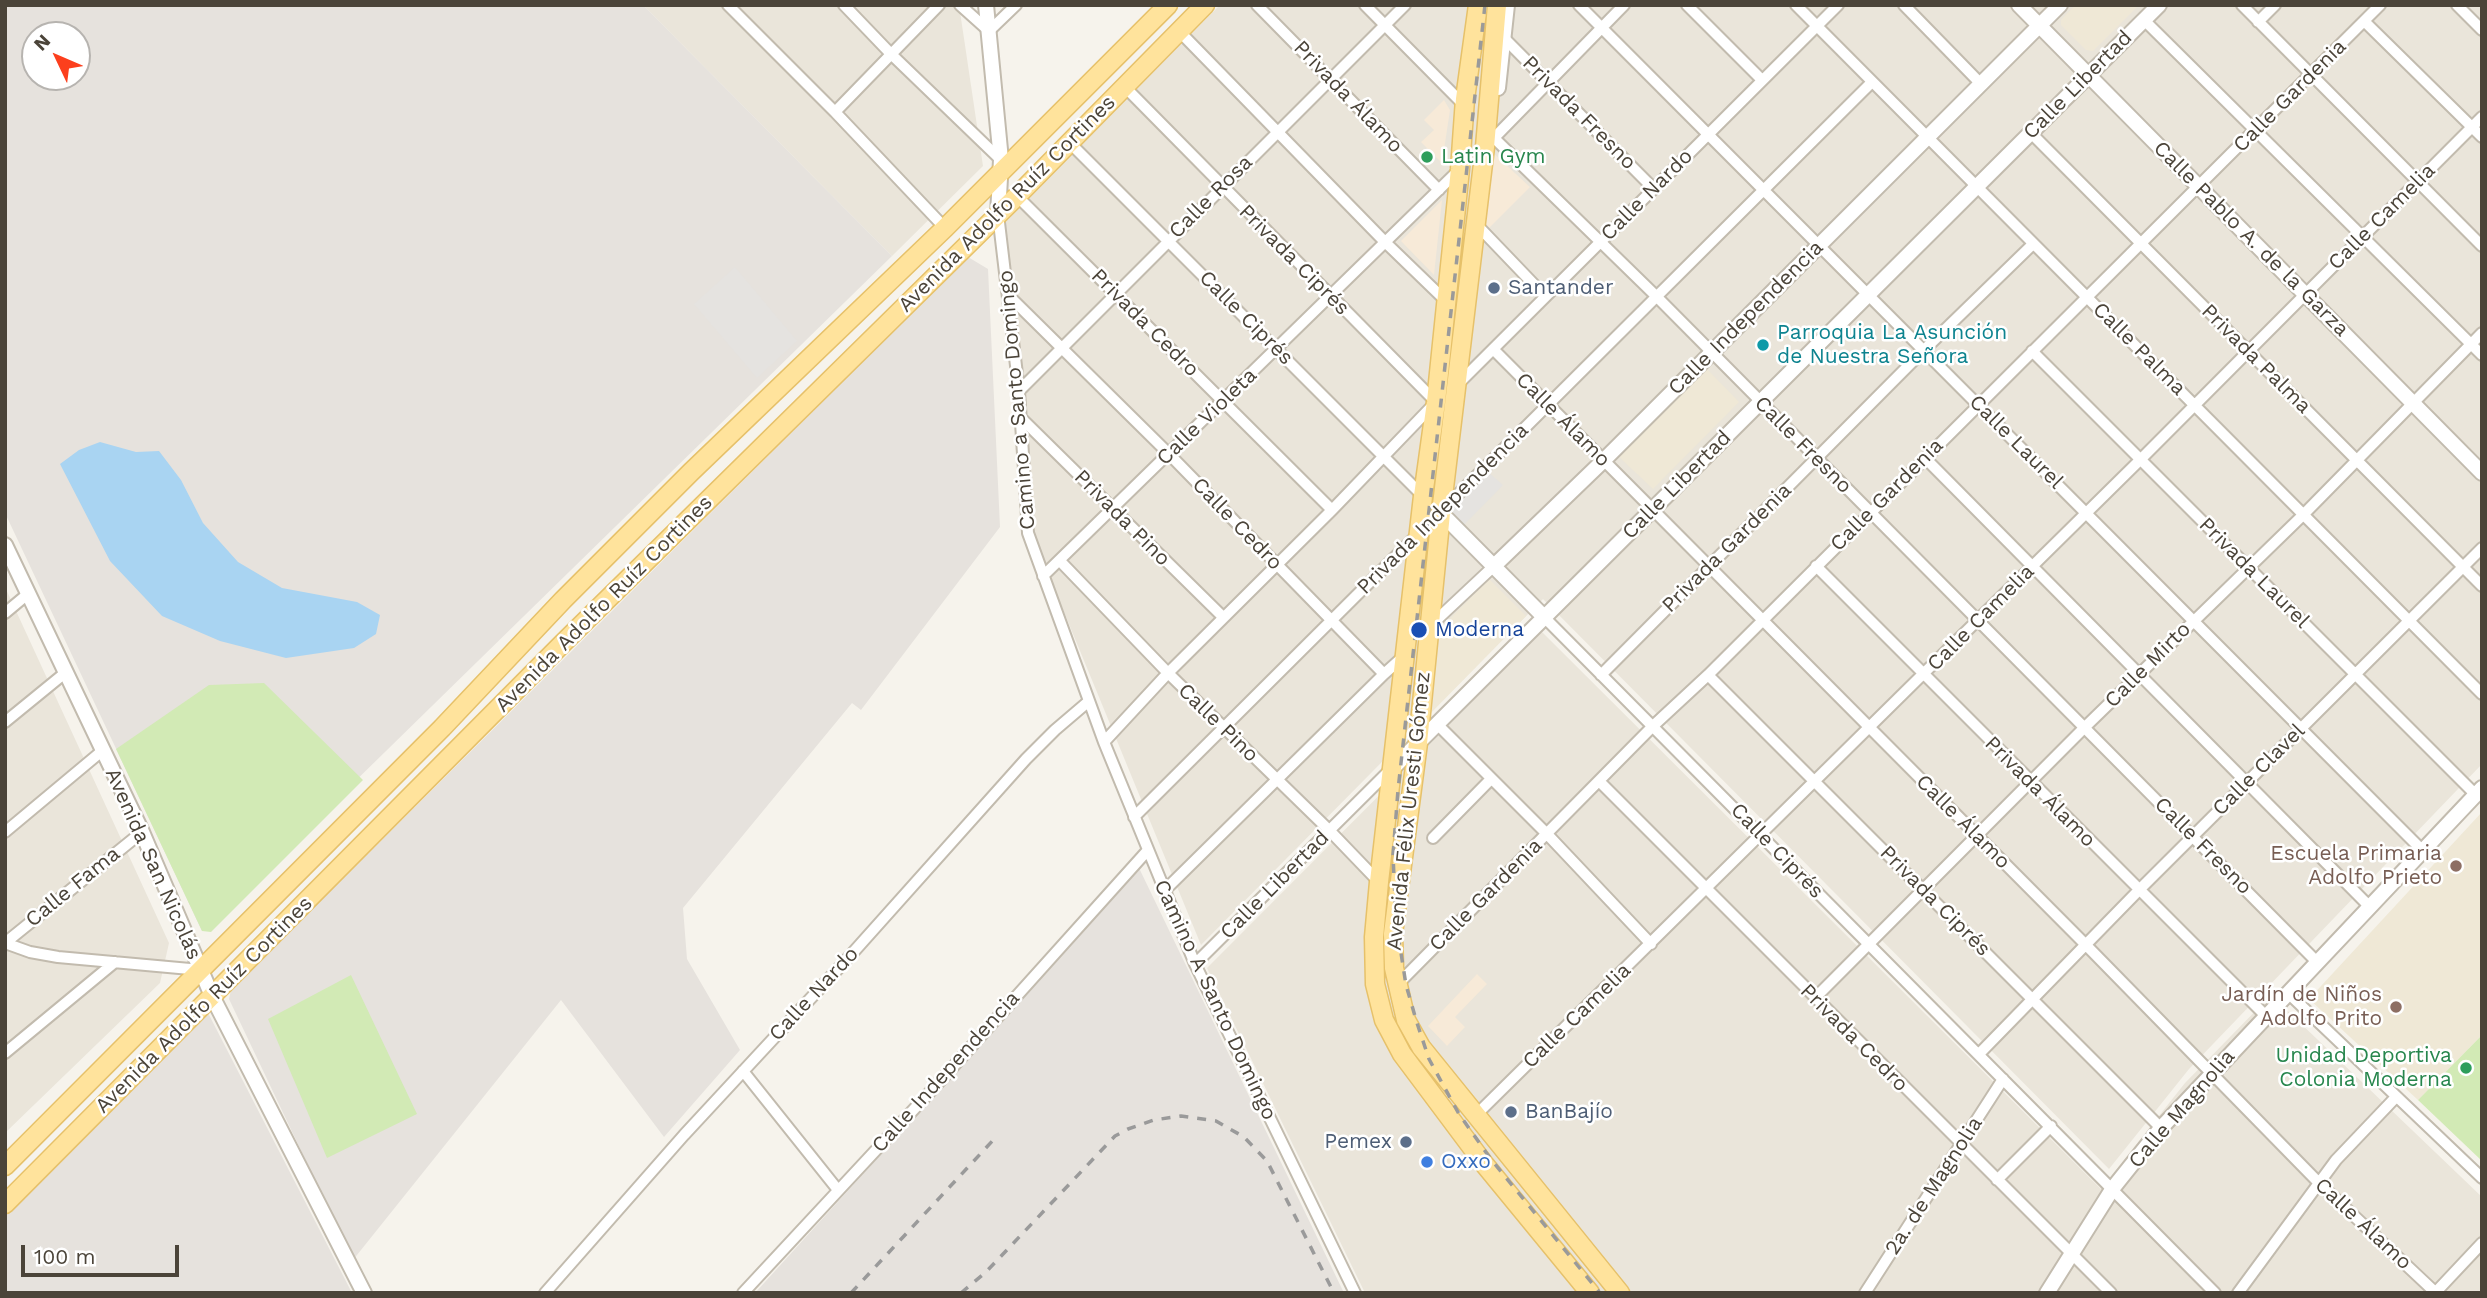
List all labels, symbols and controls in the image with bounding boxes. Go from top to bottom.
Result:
north arrow [21,21,91,91]
street label: Calle Libertad [2018,25,2138,145]
text: N [29,29,55,56]
street label: Calle Gardenia [2228,34,2352,158]
street label: Privada Álamo [1288,36,1408,158]
street label: Privada Fresno [1517,51,1641,175]
street label: Avenida Adolfo Ruíz Cortines [893,90,1121,318]
street label: Calle Pablo A. de la Garza [2148,136,2354,342]
place label: Latin Gym [1441,144,1545,170]
street label: Calle Nardo [1596,144,1698,246]
marker: Latin Gym [1419,149,1435,165]
street label: Calle Rosa [1164,150,1258,244]
street label: Calle Camelia [2323,158,2441,276]
street label: Privada Ciprés [1233,199,1355,321]
street label: Calle Independencia [1663,235,1829,401]
street label: Privada Cedro [1086,264,1204,382]
street label: Calle Ciprés [1194,266,1298,370]
street label: Camino a Santo Domingo [993,269,1041,531]
place label: Santander [1508,275,1614,301]
marker: Santander [1486,280,1502,296]
street label: Calle Palma [2087,297,2191,401]
street label: Privada Palma [2196,299,2316,419]
place label: Parroquia La Asunción de Nuestra Señora [1777,320,2007,370]
marker: Parroquia La Asunción de Nuestra Señora [1755,337,1771,353]
street label: Calle Violeta [1152,363,1262,471]
street label: Calle Álamo [1511,368,1615,472]
street label: Calle Laurel [1964,390,2068,494]
street label: Calle Fresno [1749,391,1857,499]
street label: Privada Independencia [1352,418,1534,600]
street label: Calle Libertad [1617,425,1737,545]
street label: Calle Gardenia [1825,433,1949,557]
street label: Privada Pino [1069,465,1175,571]
street label: Calle Cedro [1187,472,1287,576]
street label: Privada Gardenia [1657,478,1797,618]
street label: Avenida Adolfo Ruíz Cortines [490,490,718,718]
street label: Privada Laurel [2194,513,2314,633]
street label: Calle Camelia [1922,559,2040,677]
place label: Moderna [1435,617,1524,643]
street label: Calle Mirto [2100,617,2196,713]
marker: Moderna [1409,620,1429,640]
street label: Avenida Félix Uresti Gómez [1382,670,1436,952]
street label: Calle Pino [1172,678,1264,768]
street label: Calle Clavel [2208,719,2310,821]
street label: Privada Álamo [1979,731,2101,853]
street label: Avenida San Nicolás [99,764,207,964]
street label: Calle Álamo [1911,770,2015,874]
street label: Calle Fresno [2149,792,2257,900]
street label: Calle Ciprés [1725,798,1829,904]
street label: Calle Libertad [1215,825,1335,945]
street label: Calle Gardenia [1424,833,1548,957]
street label: Privada Ciprés [1874,840,1996,962]
street label: Calle Fama [21,841,125,933]
place label: Escuela Primaria Adolfo Prieto [2270,841,2442,891]
marker: Escuela Primaria Adolfo Prieto [2448,858,2464,874]
street label: Camino A Santo Domingo [1148,876,1282,1124]
street label: Avenida Adolfo Ruíz Cortines [90,891,318,1119]
street label: Calle Nardo [764,942,864,1046]
street label: Calle Camelia [1518,958,1636,1074]
street label: Privada Cedro [1795,979,1913,1097]
place label: Jardín de Niños Adolfo Prito [2221,982,2382,1032]
street label: Calle Independencia [867,986,1025,1158]
marker: Jardín de Niños Adolfo Prito [2388,999,2404,1015]
place label: Unidad Deportiva Colonia Moderna [2275,1043,2452,1093]
street label: Calle Magnolia [2124,1045,2240,1173]
marker: Unidad Deportiva Colonia Moderna [2458,1060,2474,1076]
place label: BanBajío [1525,1099,1613,1125]
marker: BanBajío [1503,1104,1519,1120]
street label: 2a. de Magnolia [1880,1112,1988,1260]
place label: Pemex [1324,1129,1392,1155]
marker: Pemex [1398,1134,1414,1150]
place label: Oxxo [1441,1149,1491,1175]
marker: Oxxo [1419,1154,1435,1170]
street label: Calle Álamo [2309,1173,2417,1275]
scale bar [24,1232,182,1276]
text: 100 m [34,1244,96,1269]

